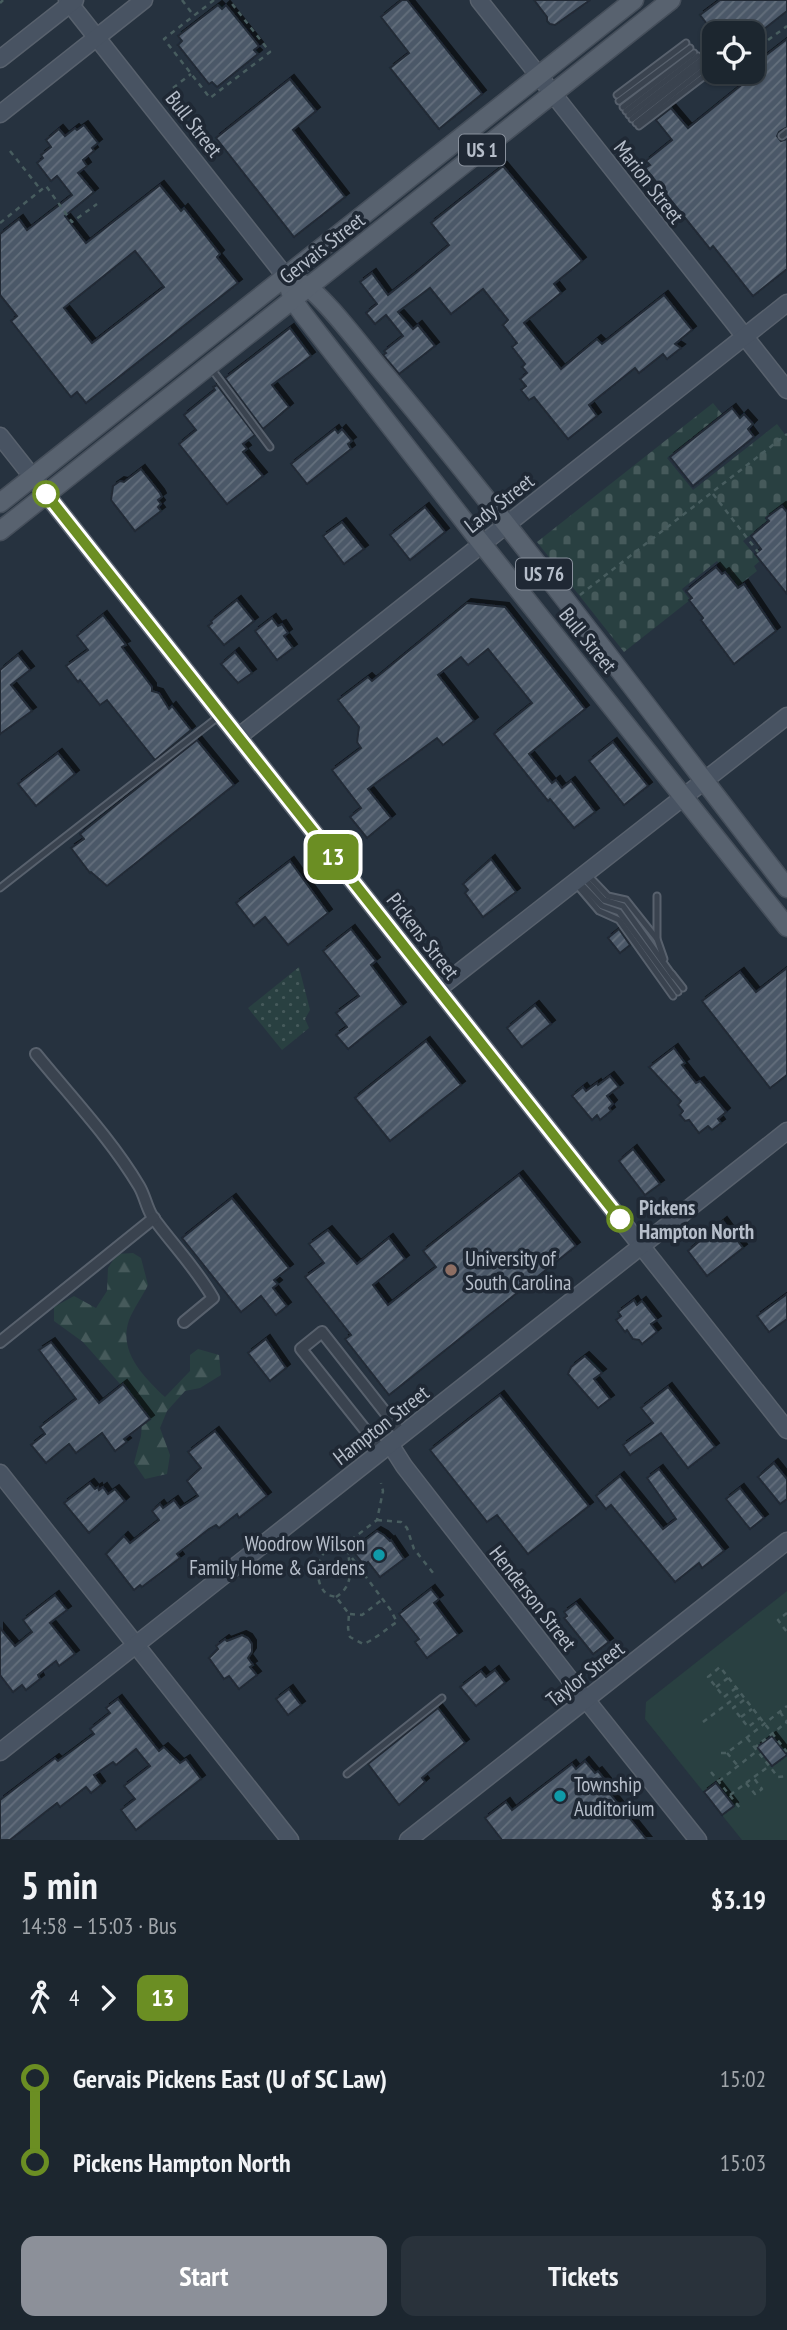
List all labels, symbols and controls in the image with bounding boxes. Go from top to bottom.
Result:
map controls [702,21,765,84]
button: locate [702,21,765,84]
street label: Bull Street [160,85,228,163]
road number: US 1 [459,134,505,166]
street label: Marion Street [608,135,690,229]
street label: Gervais Street [274,206,370,290]
street label: Lady Street [459,467,539,539]
unlabelled marker [33,481,59,507]
road number: US 76 [516,558,572,590]
street label: Bull Street [553,602,623,678]
line badge: 13 [302,834,364,880]
text: 13 [322,841,344,872]
street label: Pickens Street [381,887,465,985]
place label: Pickens Hampton North [639,1194,754,1245]
marker: Pickens Hampton North [607,1206,633,1232]
place label: University of South Carolina [465,1245,571,1296]
marker: University of South Carolina [443,1262,459,1278]
street label: Hampton Street [328,1379,435,1471]
place label: Woodrow Wilson Family Home & Gardens [189,1530,365,1581]
street label: Henderson Street [484,1540,583,1656]
marker: Woodrow Wilson Family Home & Gardens [371,1547,387,1563]
street label: Taylor Street [541,1635,630,1713]
place label: Township Auditorium [574,1771,654,1822]
marker: Township Auditorium [552,1788,568,1804]
text: 5 min [21,1860,98,1909]
text: $3.19 [711,1883,766,1916]
text: 14:58 – 15:03 · Bus [21,1911,177,1940]
icon: walk [21,1979,59,2017]
icon: forward [89,1979,127,2017]
text: 13 [151,1982,174,2013]
text: 4 [69,1983,79,2012]
text: Gervais Pickens East (U of SC Law) [73,2062,387,2095]
text: 15:02 [720,2064,766,2093]
text: Pickens Hampton North [73,2146,291,2179]
text: 15:03 [720,2148,766,2177]
button: Start [21,2236,387,2316]
button: Tickets [401,2236,766,2316]

